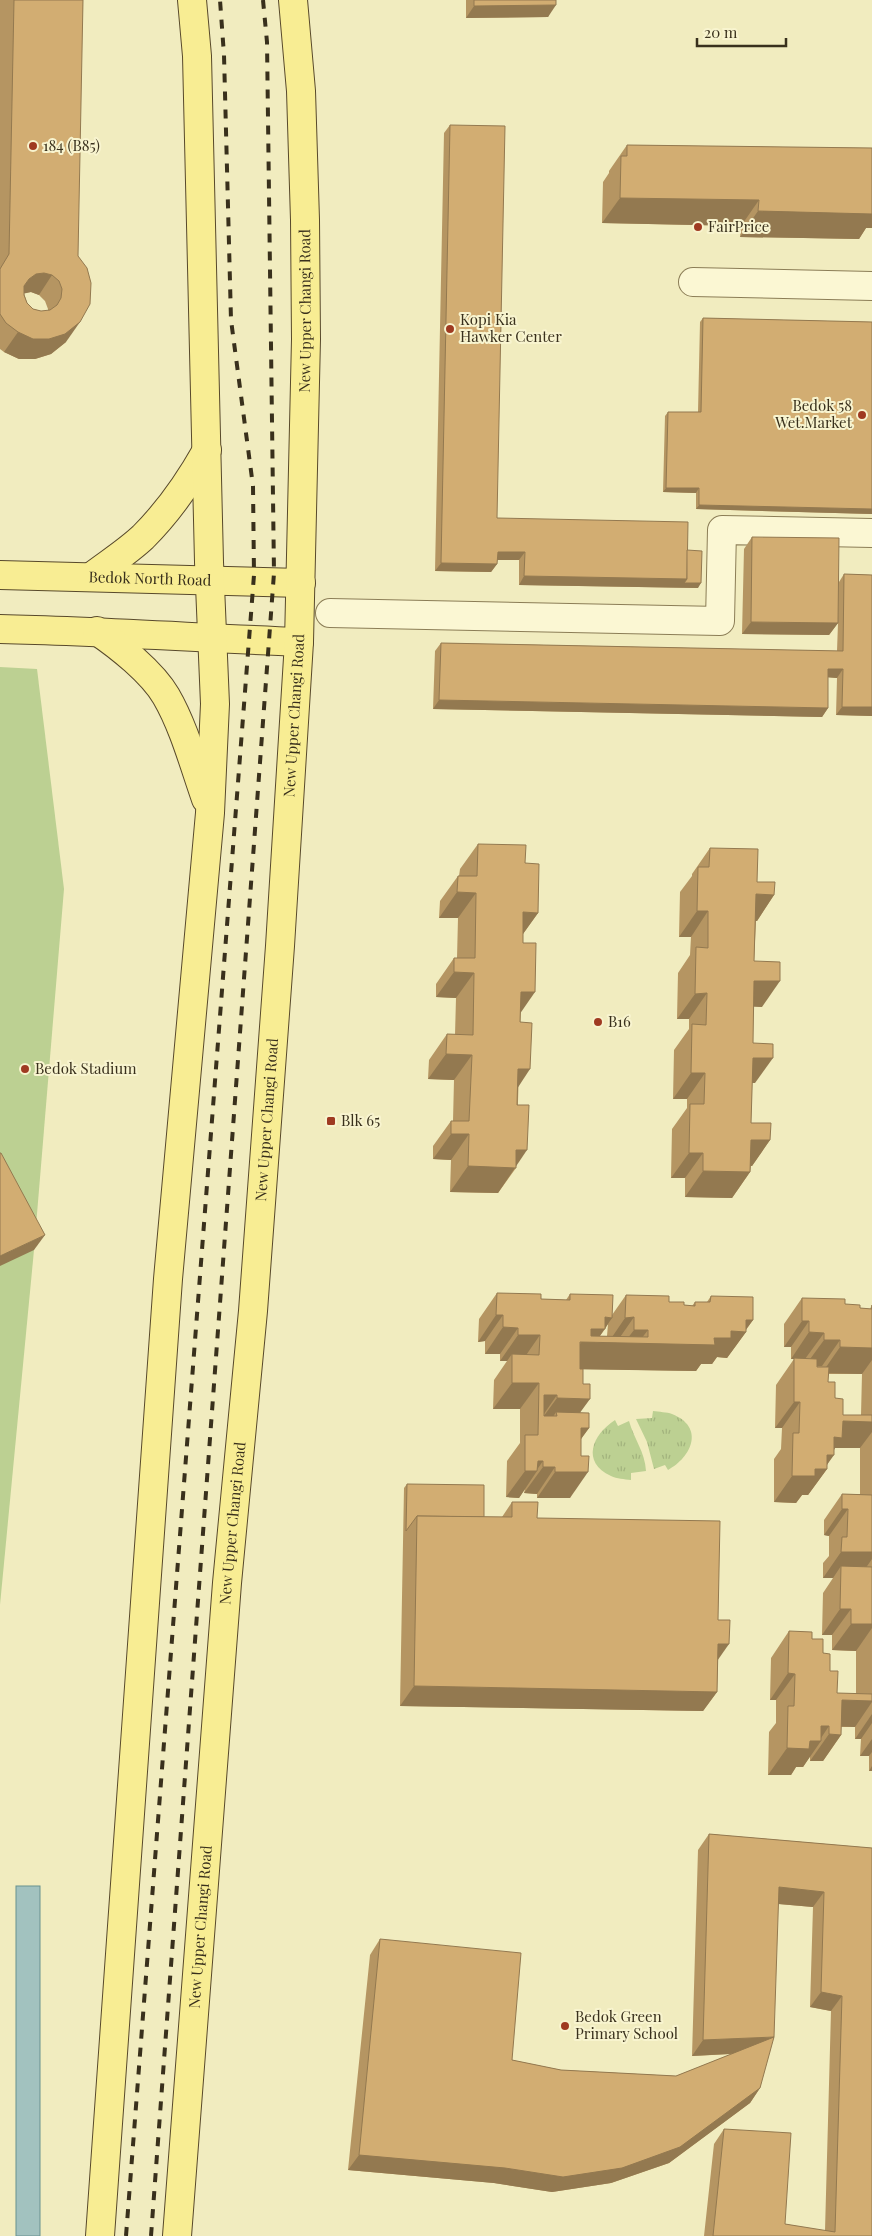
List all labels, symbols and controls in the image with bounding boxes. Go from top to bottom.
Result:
scale bar [697,15,786,47]
text: 20 m [704,22,738,42]
place label: 184 (B85) [43,135,100,155]
marker: 184 (B85) [27,140,39,152]
place label: FairPrice [708,216,769,236]
marker: FairPrice [692,221,704,233]
street label: New Upper Changi Road [294,229,315,393]
place label: Kopi Kia Hawker Center [460,309,562,346]
marker: Kopi Kia Hawker Center [444,323,456,335]
place label: Bedok 58 Wet.Market [774,395,853,432]
marker: Bedok 58 Wet.Market [856,409,868,421]
street label: Bedok North Road [88,566,212,590]
street label: New Upper Changi Road [278,633,308,798]
place label: B16 [608,1011,631,1031]
marker: B16 [592,1016,604,1028]
street label: New Upper Changi Road [250,1037,282,1202]
place label: Bedok Stadium [35,1058,137,1078]
marker: Bedok Stadium [19,1063,31,1075]
place label: Blk 65 [341,1110,380,1130]
marker: Blk 65 [325,1115,337,1127]
street label: New Upper Changi Road [214,1440,249,1605]
street label: New Upper Changi Road [183,1844,216,2009]
place label: Bedok Green Primary School [575,2006,678,2043]
marker: Bedok Green Primary School [559,2020,571,2032]

